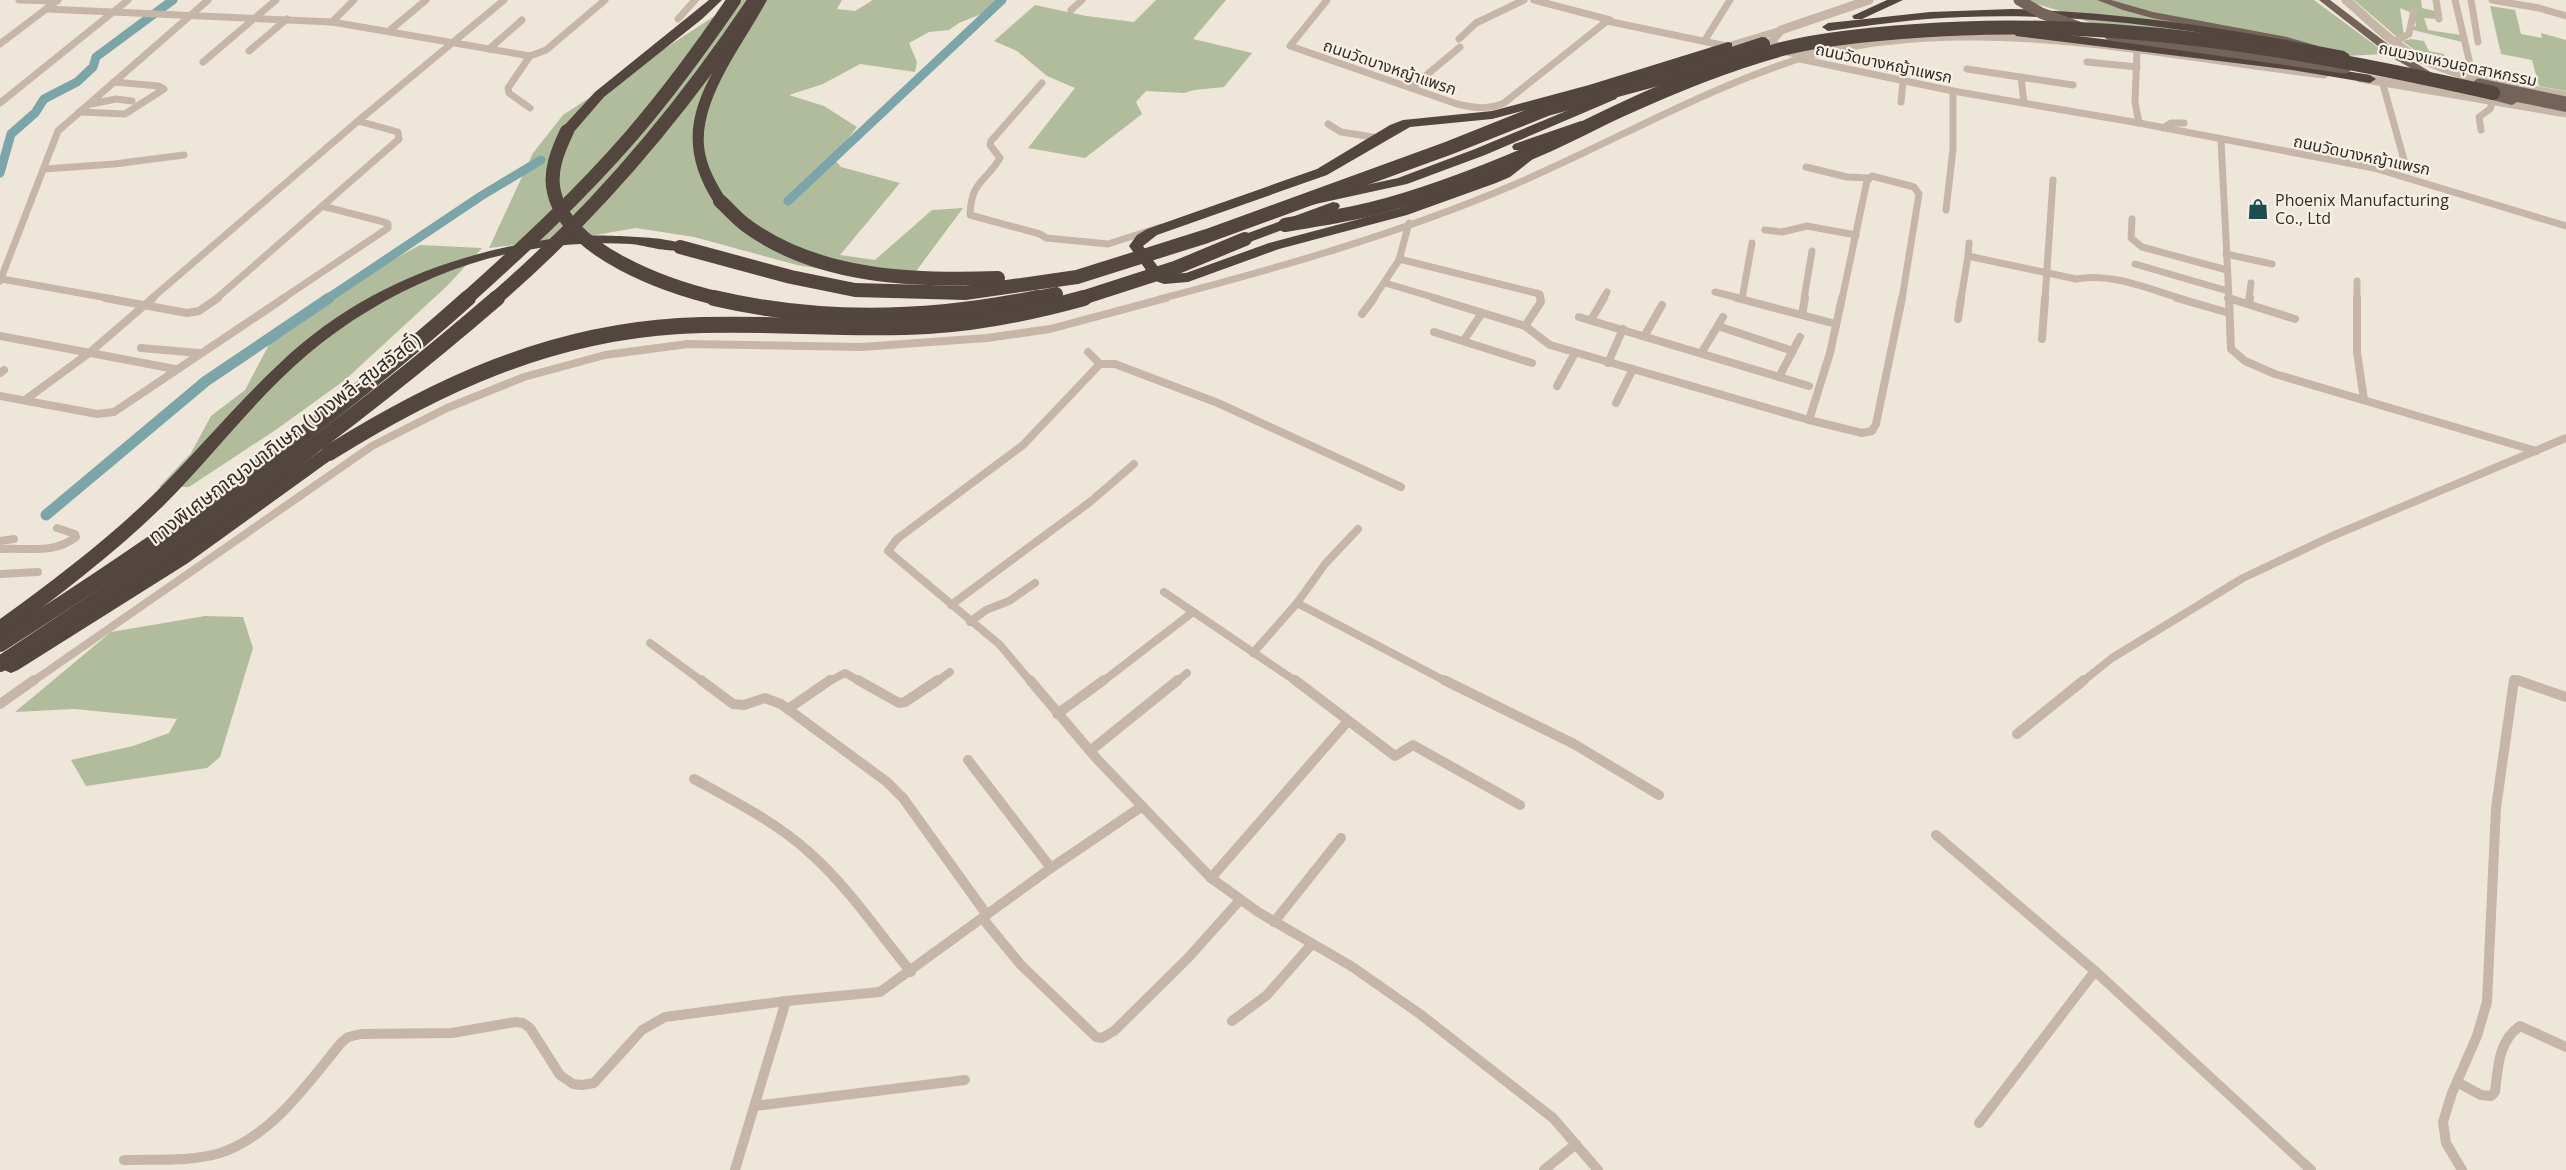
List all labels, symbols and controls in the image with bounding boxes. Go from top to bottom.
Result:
street label: ถนนวัดบางหญ้าแพรก [1320,34,1460,100]
street label: ถนนวงแหวนอุตสาหกรรม [2377,36,2539,92]
street label: ถนนวัดบางหญ้าแพรก [1813,38,1955,88]
street label: ถนนวัดบางหญ้าแพรก [2291,130,2433,180]
place label: Phoenix Manufacturing Co., Ltd [2275,189,2449,229]
shop icon: Phoenix Manufacturing Co., Ltd [2246,197,2270,221]
street label: ทางพิเศษกาญจนาภิเษก (บางพลี-สุขสวัสดิ์) [142,326,426,550]

